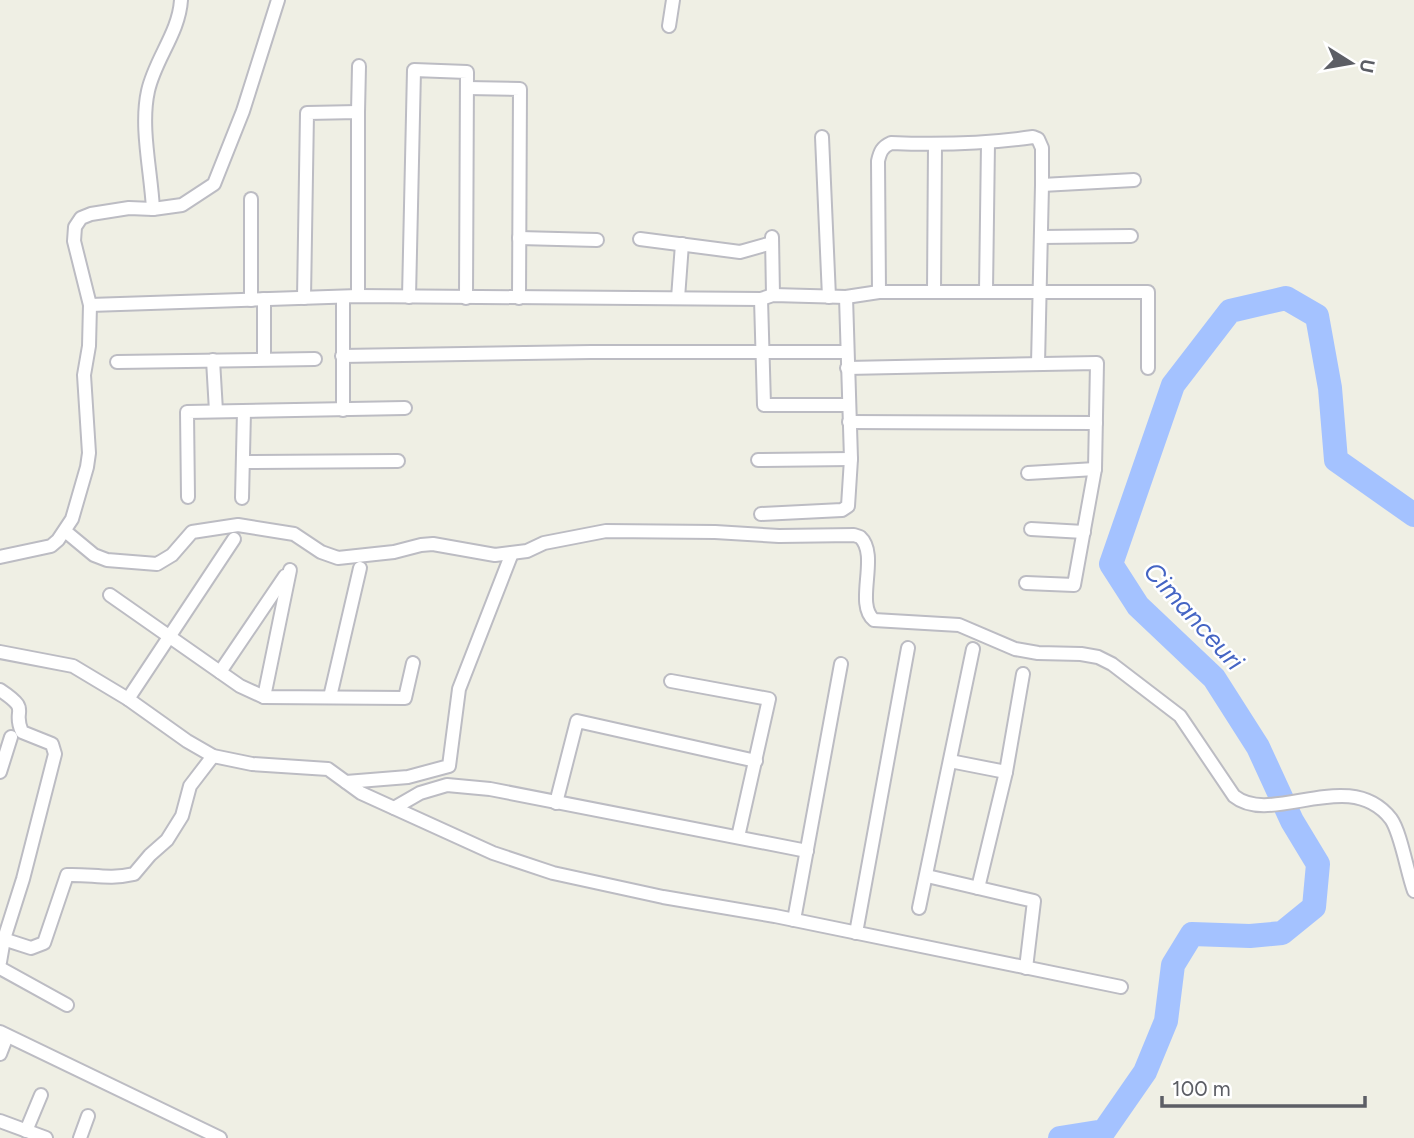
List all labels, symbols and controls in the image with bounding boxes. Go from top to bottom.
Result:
north arrow [1316,28,1386,98]
text: U [1355,57,1380,75]
water label: Cimanceuri [1137,555,1251,677]
scale bar [1162,1064,1365,1108]
text: 100 m [1172,1076,1231,1101]

